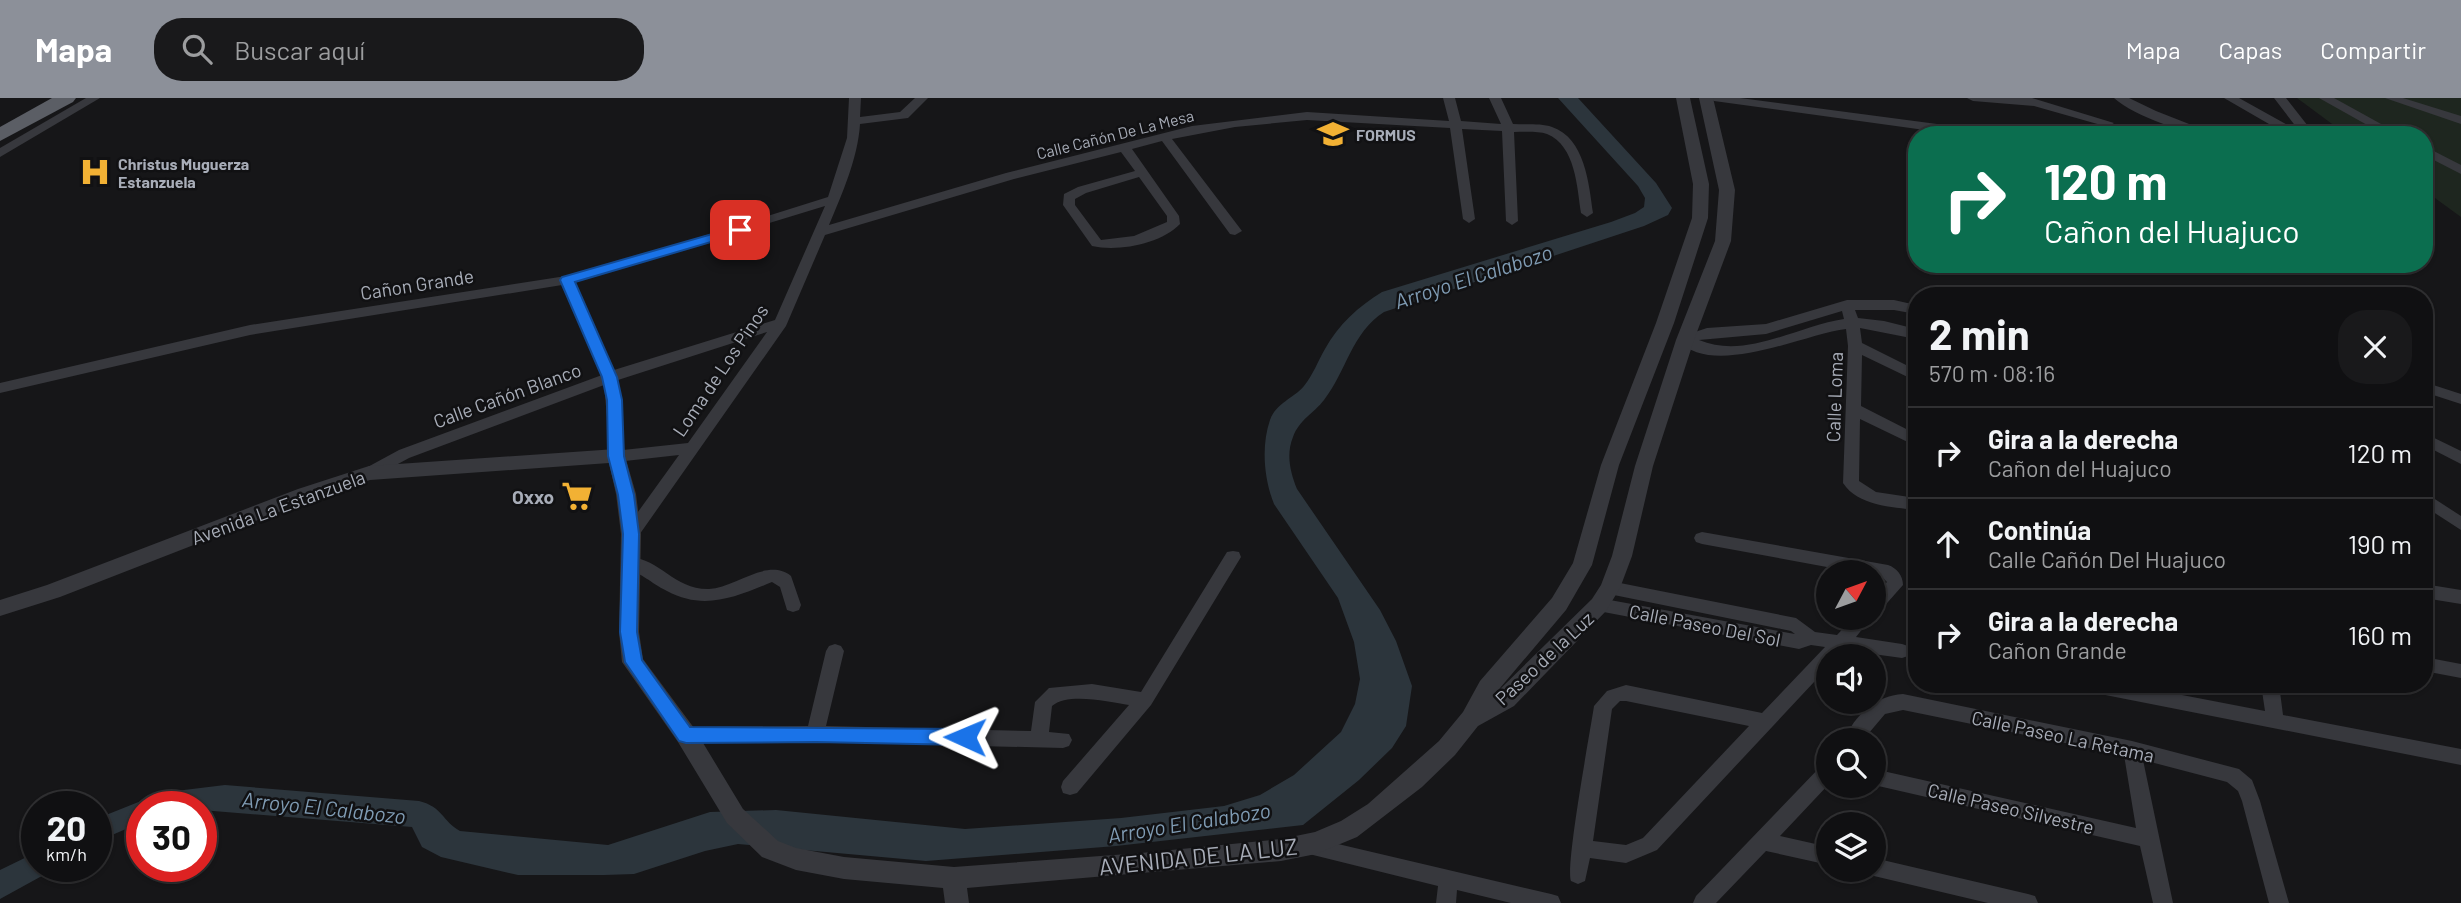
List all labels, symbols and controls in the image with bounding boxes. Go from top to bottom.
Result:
search box [154,18,644,81]
text: Mapa [35,29,112,69]
icon: search [178,30,216,68]
text: Buscar aquí [234,34,365,65]
text: Mapa [2126,35,2181,64]
text: Capas [2219,35,2282,64]
text: Compartir [2320,35,2426,64]
street label: Calle Cañón De La Mesa [1034,105,1196,163]
school or university icon: FORMUS [1316,117,1350,151]
place label: FORMUS [1356,125,1416,144]
text: 120 m [2044,151,2167,210]
place label: Christus Muguerza Estanzuela [118,154,249,191]
icon: right [1929,154,2020,245]
hospital icon: Christus Muguerza Estanzuela [78,155,112,189]
pin [710,200,770,260]
icon: arrive [721,211,759,249]
text: Cañon del Huajuco [2044,211,2300,249]
water label: Arroyo El Calabozo [1391,239,1555,313]
street label: Cañon Grande [359,264,475,304]
street label: Loma de Los Pinos [667,300,773,440]
text: 2 min [1929,308,2030,358]
button: close [2338,310,2412,384]
street label: Calle Loma [1821,351,1847,443]
street label: Calle Cañón Blanco [430,358,584,432]
text: 570 m · 08:16 [1929,359,2055,387]
text: Gira a la derecha [1988,423,2178,454]
icon: right [1929,434,1967,472]
text: 120 m [2348,437,2412,468]
text: Cañon del Huajuco [1988,454,2172,482]
street label: Avenida La Estanzuela [188,465,368,549]
supermarket icon: Oxxo [560,479,594,513]
place label: Oxxo [512,485,554,508]
text: Continúa [1988,514,2091,545]
icon: ahead [1929,525,1967,563]
text: 190 m [2348,528,2412,559]
text: Calle Cañón Del Huajuco [1988,545,2226,573]
north arrow [1816,560,1886,630]
map controls [1816,560,1886,882]
street label: Calle Paseo Del Sol [1627,599,1783,651]
text: Gira a la derecha [1988,605,2178,636]
street label: Paseo de la Luz [1490,607,1598,709]
icon: right [1929,616,1967,654]
text: 160 m [2348,619,2412,650]
text: Cañon Grande [1988,636,2127,664]
button: sound [1816,644,1886,714]
position arrow [928,700,1002,774]
street label: Calle Paseo La Retama [1970,705,2156,767]
button: search [1816,728,1886,798]
street label: Calle Paseo Silvestre [1926,778,2096,838]
water label: Arroyo El Calabozo [241,786,407,828]
speed limit sign: 30 [126,791,217,882]
water label: Arroyo El Calabozo [1106,797,1272,847]
text: 20 [47,806,86,848]
button: layers [1816,812,1886,882]
street label: AVENIDA DE LA LUZ [1097,832,1299,880]
text: km/h [46,843,87,865]

